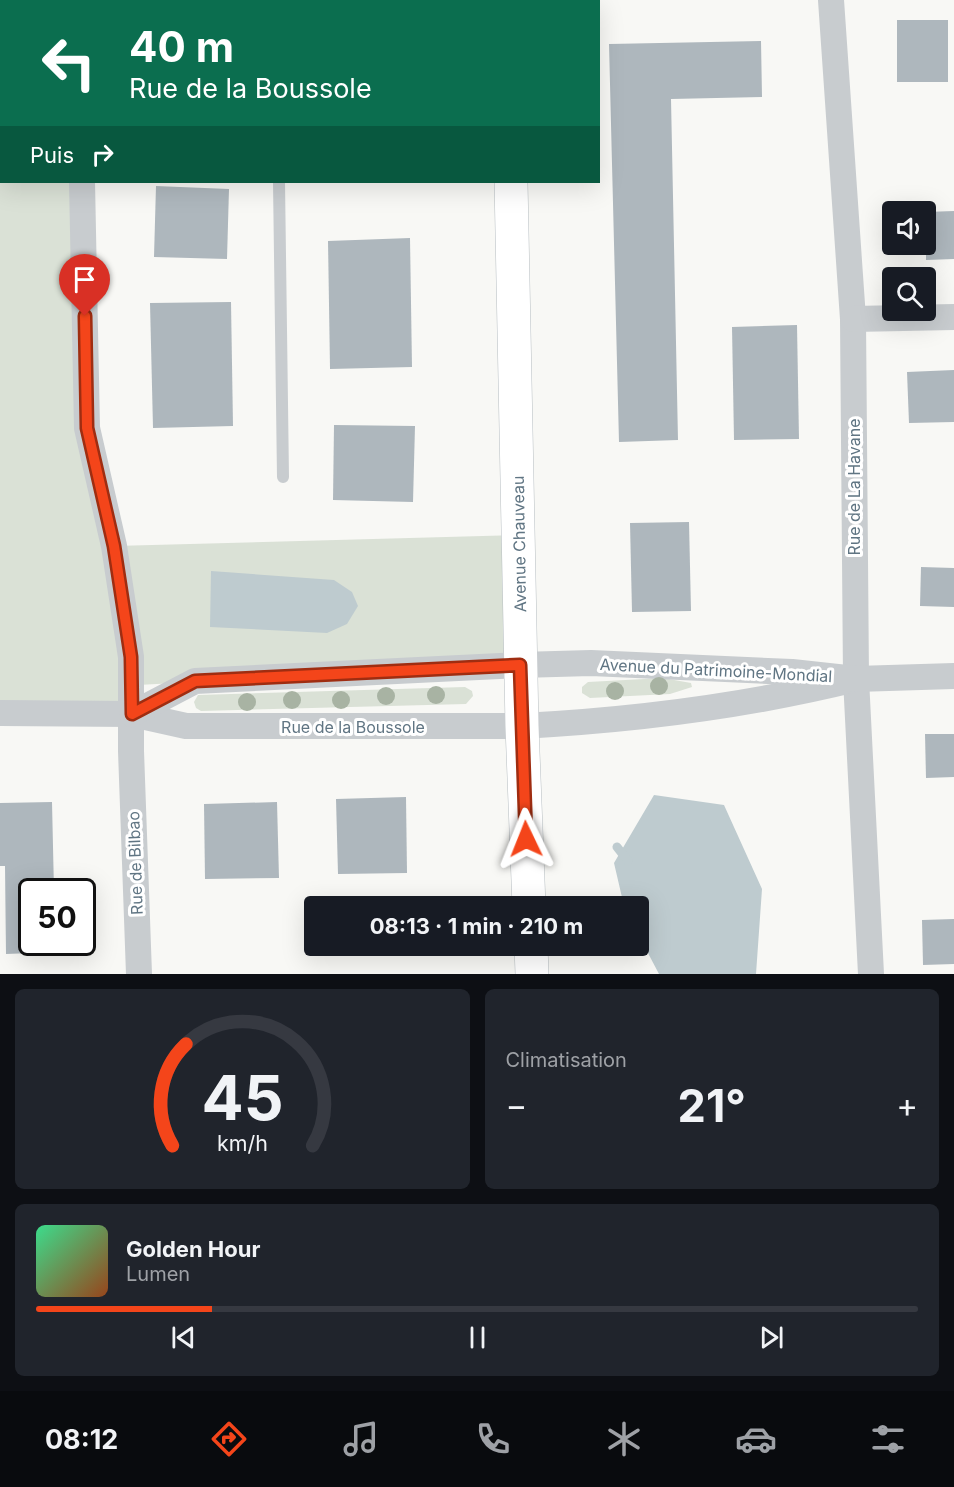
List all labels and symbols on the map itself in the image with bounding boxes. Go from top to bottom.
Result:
pin [59,254,110,316]
street label: Rue de La Havane [844,418,864,556]
street label: Avenue Chauveau [508,475,530,613]
street label: Avenue du Patrimoine-Mondial [599,654,833,686]
street label: Rue de la Boussole [281,717,425,737]
position arrow [494,807,558,871]
street label: Rue de Bilbao [123,811,147,915]
speed limit sign: 50 [18,878,96,956]

